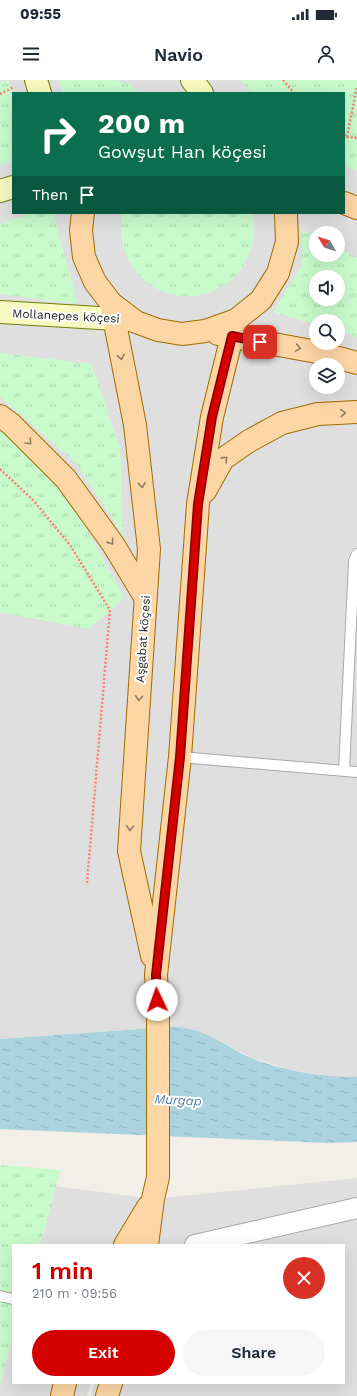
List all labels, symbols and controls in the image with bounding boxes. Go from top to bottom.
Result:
text: 09:55 [20,5,61,23]
icon: menu [20,43,42,65]
icon: person [315,43,337,65]
text: Navio [154,44,203,65]
text: 200 m [98,107,185,140]
icon: right [32,108,84,160]
text: Gowşut Han köçesi [98,141,267,162]
icon: arrive [76,184,98,206]
text: Then [32,186,68,204]
north arrow [309,226,345,262]
map controls [309,226,345,394]
button: sound [309,270,345,306]
street label: Mollanepes köçesi [12,306,120,326]
button: search [309,314,345,350]
pin [243,325,277,359]
icon: arrive [249,331,271,353]
one-way arrow [295,343,301,352]
one-way arrow [117,354,125,360]
button: layers [309,358,345,394]
one-way arrow [340,408,346,417]
one-way arrow [24,437,32,445]
one-way arrow [220,456,228,464]
one-way arrow [137,482,146,488]
one-way arrow [106,538,114,545]
street label: Aşgabat köçesi [133,595,153,683]
one-way arrow [134,695,143,701]
one-way arrow [126,825,135,831]
position arrow [136,979,178,1021]
water label: Murgap [154,1091,202,1109]
text: 1 min [32,1257,94,1285]
button: close [283,1257,325,1299]
text: 210 m · 09:56 [32,1286,117,1301]
button: Exit [32,1330,175,1376]
button: Share [183,1330,325,1376]

